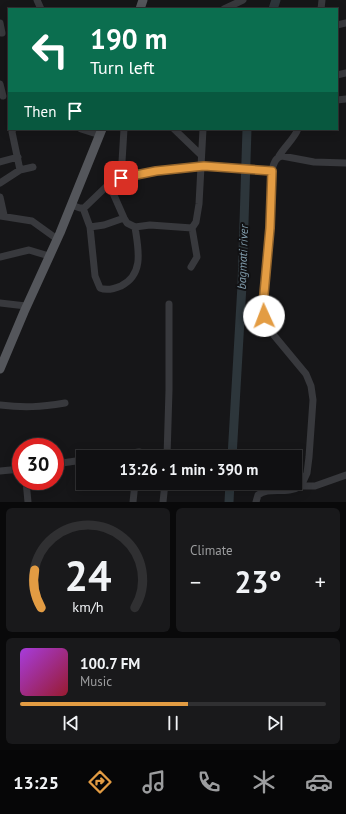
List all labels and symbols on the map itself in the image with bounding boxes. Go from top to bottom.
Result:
pin [104,161,138,195]
water label: bagmati river [234,223,251,290]
position arrow [243,295,285,337]
speed limit sign: 30 [12,438,64,490]

